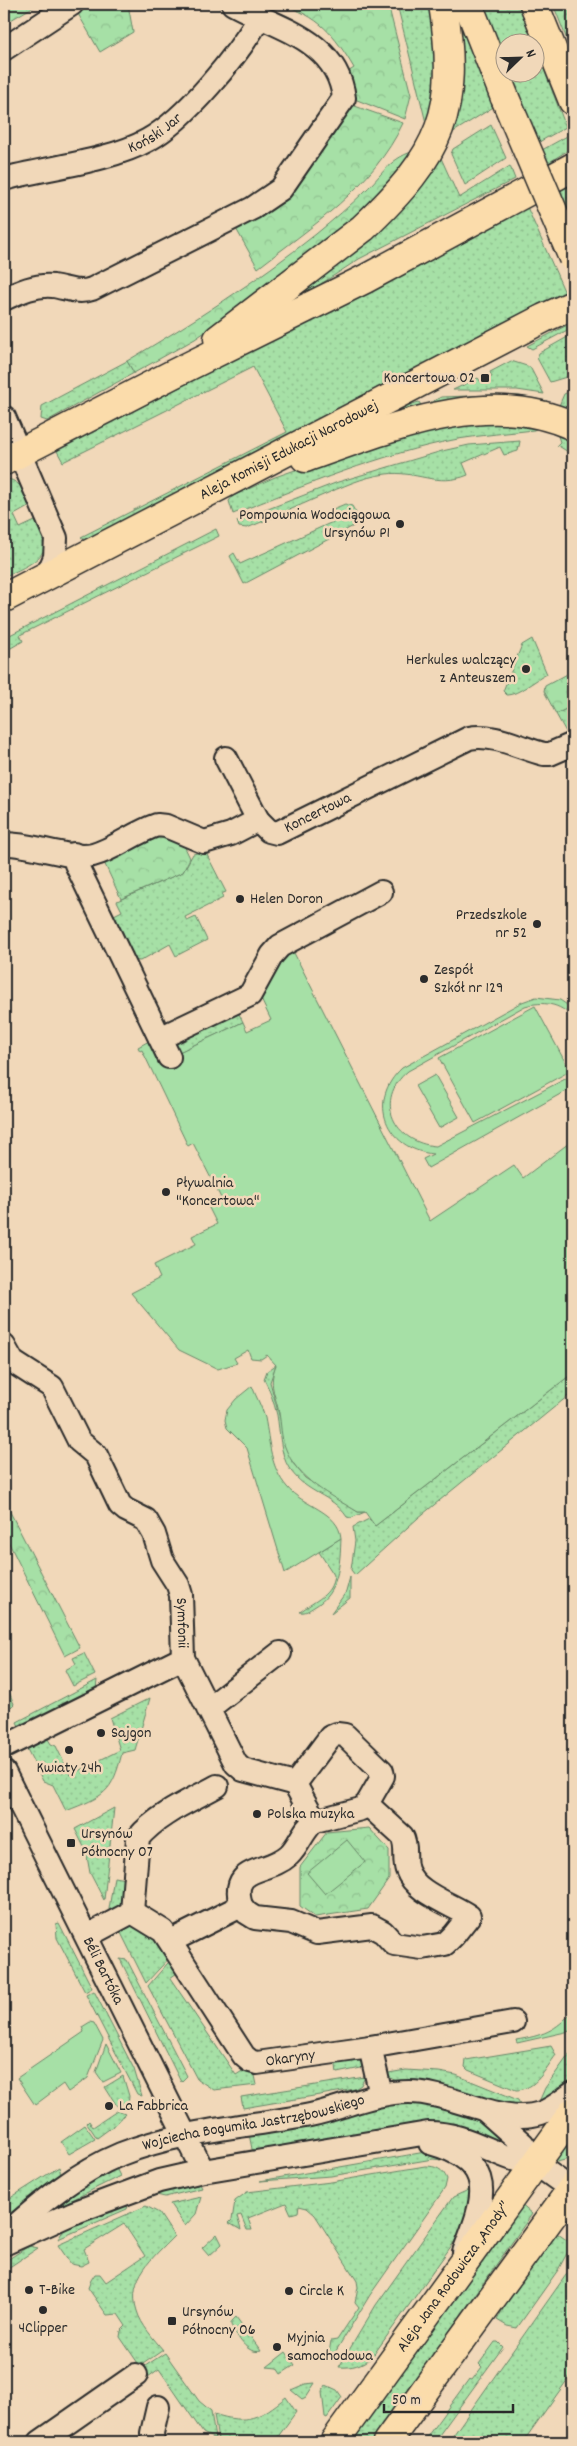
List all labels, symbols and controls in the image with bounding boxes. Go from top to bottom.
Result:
north arrow [494,32,544,82]
text: N [520,47,541,61]
street label: Koński Jar [124,107,188,160]
place label: Koncertowa 02 [383,367,475,390]
marker: Koncertowa 02 [479,372,491,384]
street label: Aleja Komisji Edukacji Narodowej [195,394,382,506]
place label: Pompownia Wodociągowa Ursynów P1 [239,504,390,545]
marker: Pompownia Wodociągowa Ursynów P1 [394,518,406,530]
place label: Herkules walczący z Anteuszem [406,649,517,690]
marker: Herkules walczący z Anteuszem [520,663,532,675]
street label: Koncertowa [280,786,356,839]
place label: Helen Doron [250,888,323,911]
marker: Helen Doron [234,893,246,905]
place label: Przedszkole nr 52 [456,904,527,945]
marker: Przedszkole nr 52 [531,918,543,930]
place label: Zespół Szkół nr 129 [434,959,503,1000]
marker: Zespół Szkół nr 129 [418,973,430,985]
place label: Pływalnia "Koncertowa" [176,1172,260,1213]
marker: Pływalnia "Koncertowa" [160,1186,172,1198]
street label: Symfonii [170,1597,194,1649]
place label: Sajgon [111,1722,151,1745]
marker: Sajgon [95,1727,107,1739]
marker: Kwiaty 24h [63,1744,75,1756]
place label: Kwiaty 24h [36,1757,102,1780]
place label: Polska muzyka [267,1803,355,1826]
marker: Polska muzyka [251,1808,263,1820]
place label: Ursynów Północny 07 [81,1823,153,1864]
marker: Ursynów Północny 07 [65,1837,77,1849]
street label: Béli Bartóka [76,1933,130,2009]
street label: Okaryny [264,2043,317,2073]
street label: Wojciecha Bogumiła Jastrzębowskiego [139,2088,367,2157]
place label: La Fabbrica [119,2095,189,2118]
marker: La Fabbrica [103,2100,115,2112]
street label: Aleja Jana Rodowicza „Anody” [391,2197,516,2357]
place label: T-Bike [39,2279,75,2302]
place label: Circle K [299,2280,344,2303]
marker: T-Bike [23,2284,35,2296]
marker: Circle K [283,2285,295,2297]
place label: Ursynów Północny 06 [182,2301,256,2342]
marker: 4Clipper [37,2304,49,2316]
marker: Ursynów Północny 06 [166,2315,178,2327]
place label: 4Clipper [18,2317,68,2340]
place label: Myjnia samochodowa [287,2327,373,2368]
marker: Myjnia samochodowa [271,2341,283,2353]
scale bar [384,2381,513,2413]
text: 50 m [392,2390,421,2412]

